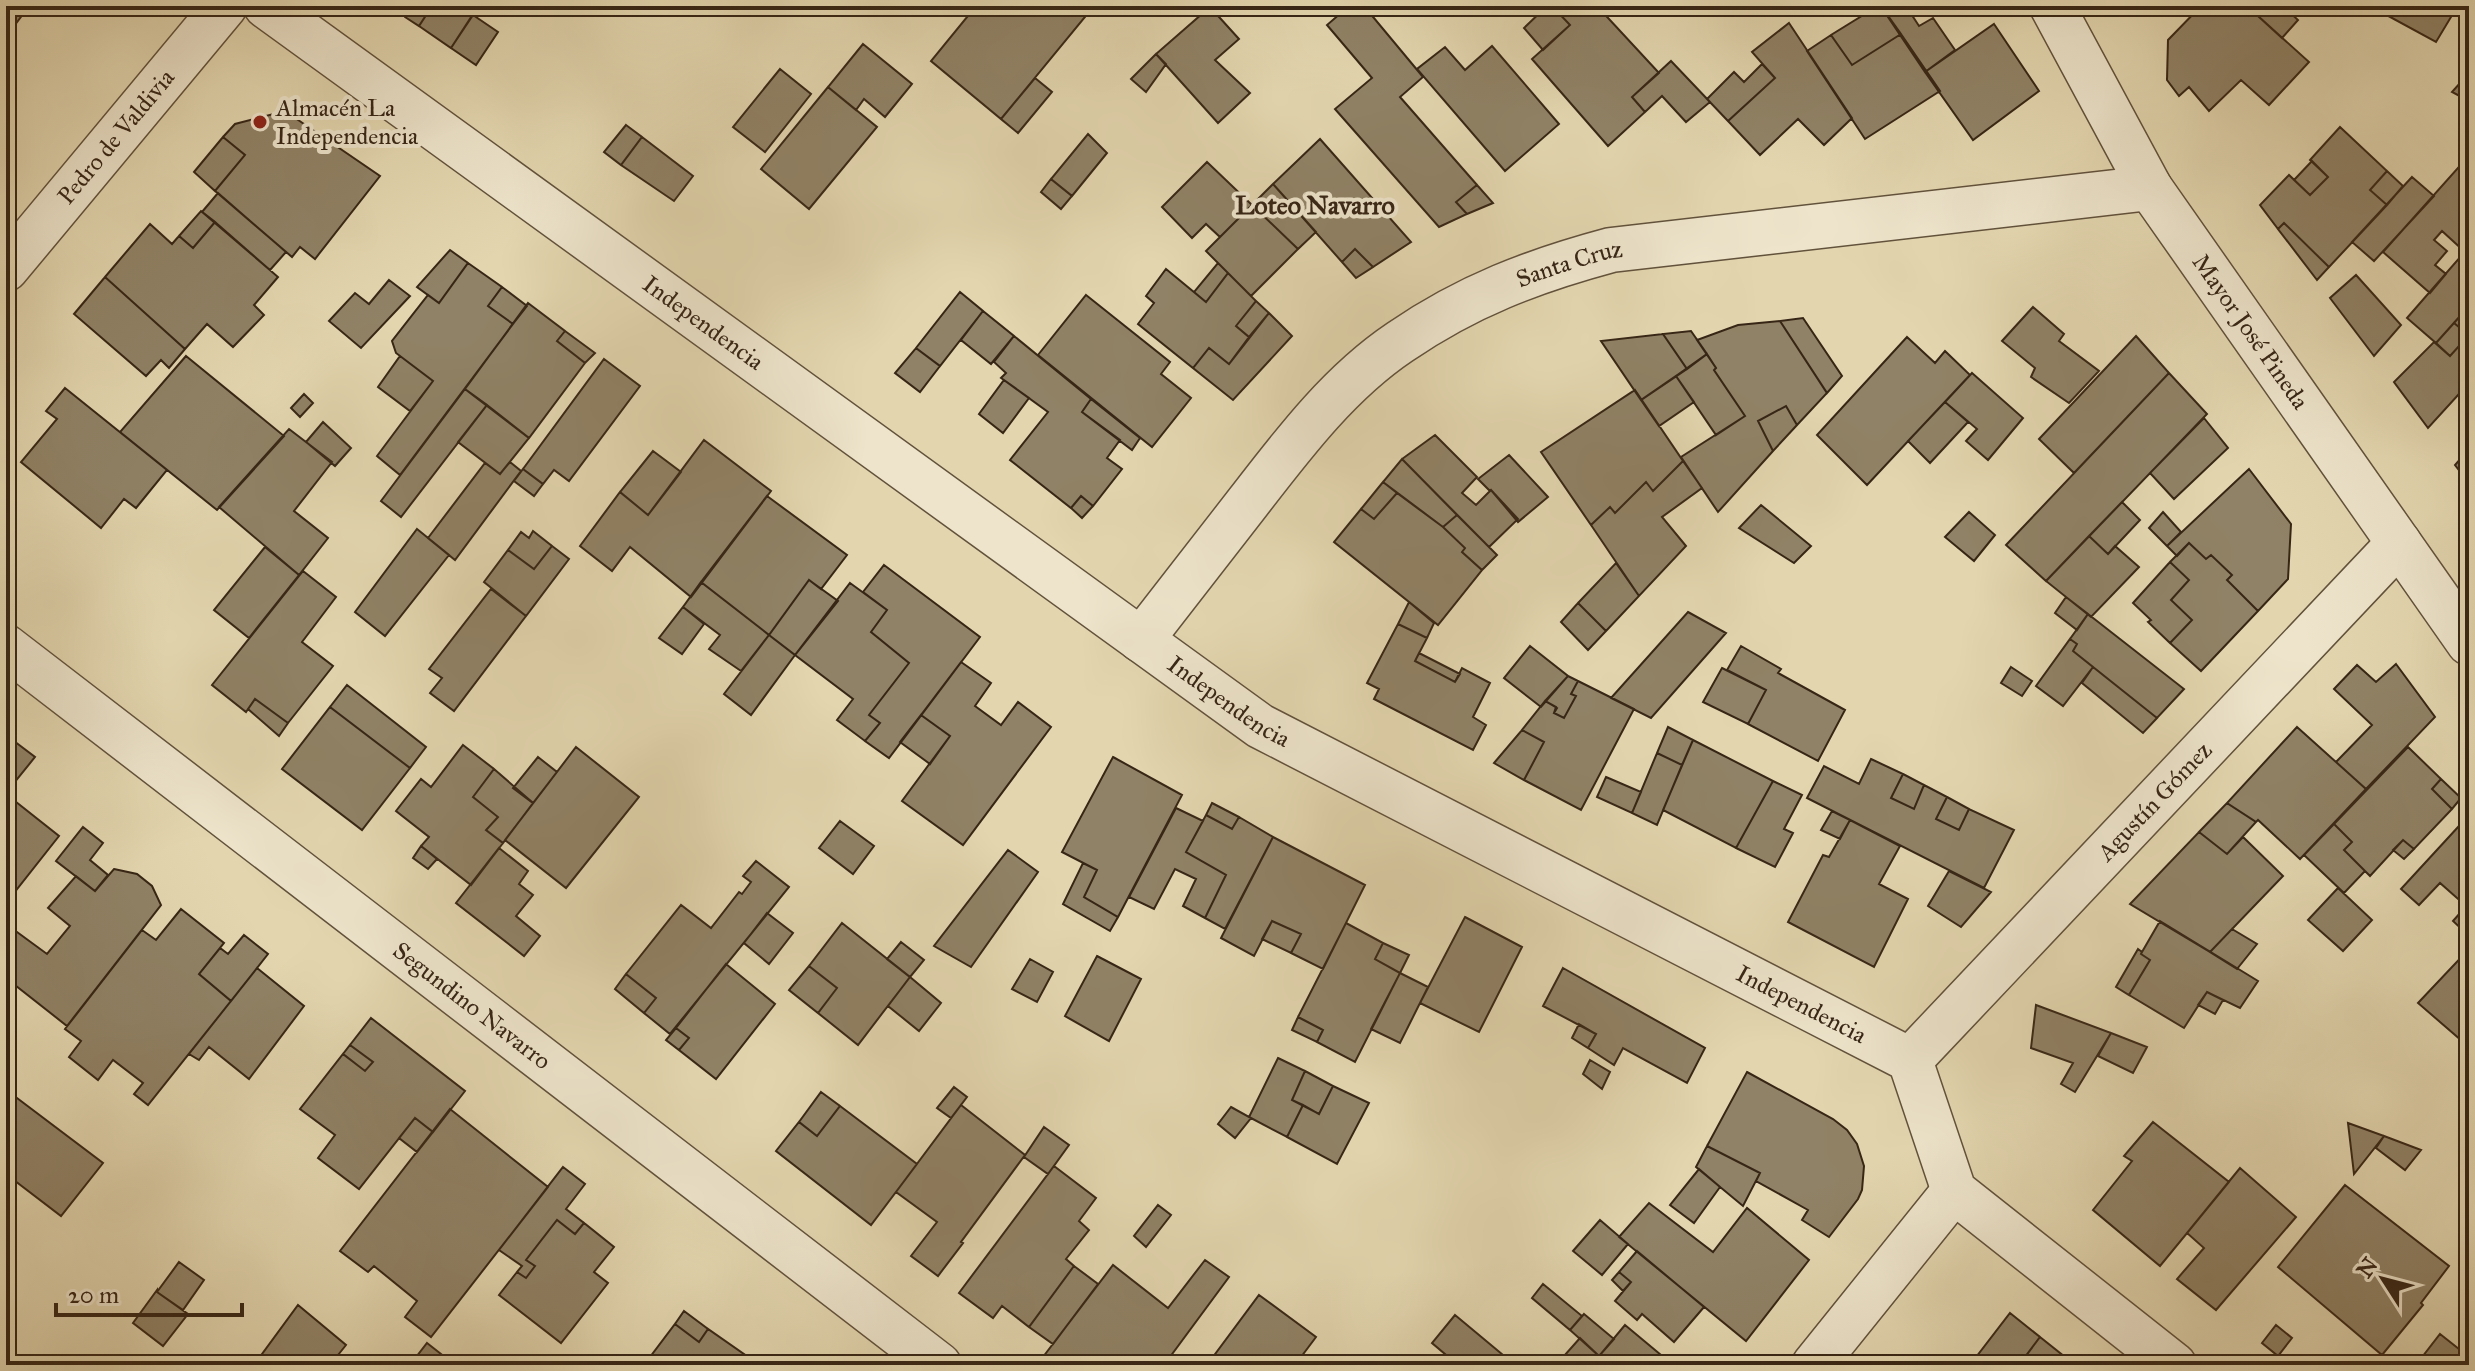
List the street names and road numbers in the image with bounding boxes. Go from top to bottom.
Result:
street label: Pedro de Valdivia [51,62,182,211]
street label: Santa Cruz [1512,234,1624,294]
street label: Mayor José Pineda [2186,248,2316,416]
street label: Independencia [637,269,770,377]
street label: Independencia [1162,649,1296,754]
street label: Agustín Gómez [2090,735,2218,868]
street label: Segundino Navarro [387,935,557,1076]
street label: Independencia [1731,958,1872,1050]

